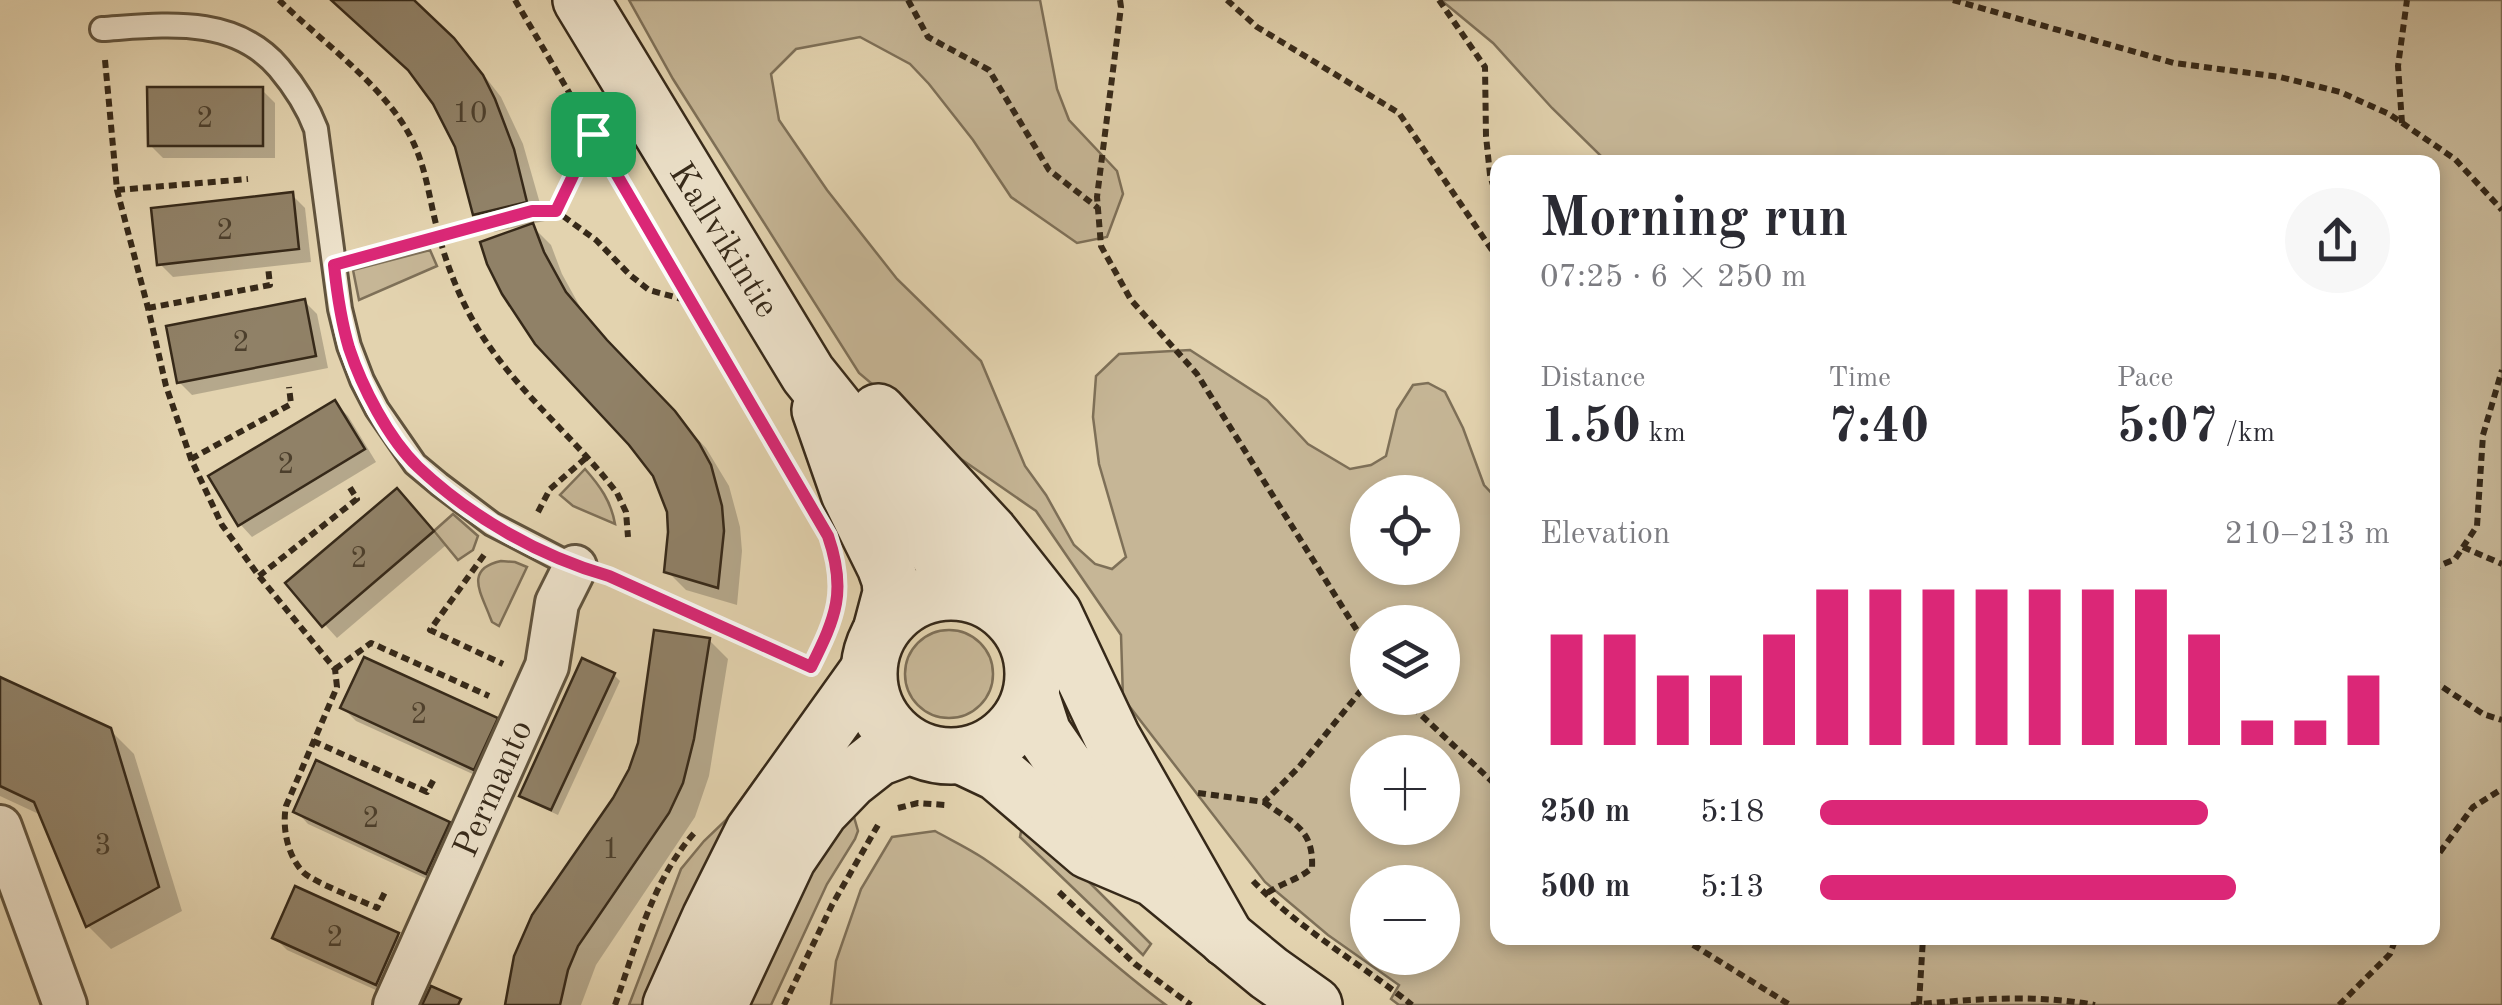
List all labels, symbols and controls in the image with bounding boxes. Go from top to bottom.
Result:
pin [551,92,636,177]
house number: 10 [453,99,487,129]
house number: 2 [196,104,214,134]
icon: arrive [566,107,621,162]
street label: Kallvikintie [662,157,784,324]
button: share [2285,188,2390,293]
text: Morning run [1540,193,1849,248]
house number: 2 [216,216,234,246]
text: 07:25 · 6 × 250 m [1540,262,1807,294]
house number: 2 [232,328,250,358]
text: Distance [1540,365,1645,393]
text: Time [1828,365,1891,393]
text: Pace [2117,365,2173,393]
text: 1.50 [1540,403,1641,453]
text: 7:40 [1828,403,1929,453]
text: 5:07 [2117,403,2218,453]
text: km [1641,420,1686,448]
text: /km [2218,420,2275,448]
house number: 2 [277,450,295,480]
map controls [1350,475,1460,975]
button: locate [1350,475,1460,585]
text: Elevation [1540,519,1670,551]
text: 210–213 m [2224,519,2390,551]
house number: 2 [350,544,368,574]
button: layers [1350,605,1460,715]
house number: 2 [410,700,428,730]
street label: Permanto [449,715,540,863]
button: + [1350,735,1460,845]
text: 250 m [1540,797,1630,829]
text: 5:18 [1700,797,1765,829]
house number: 2 [362,804,380,834]
house number: 3 [94,831,112,861]
house number: 1 [602,835,620,865]
button: − [1350,865,1460,975]
text: 500 m [1540,872,1630,904]
text: 5:13 [1700,872,1765,904]
house number: 2 [326,923,344,953]

